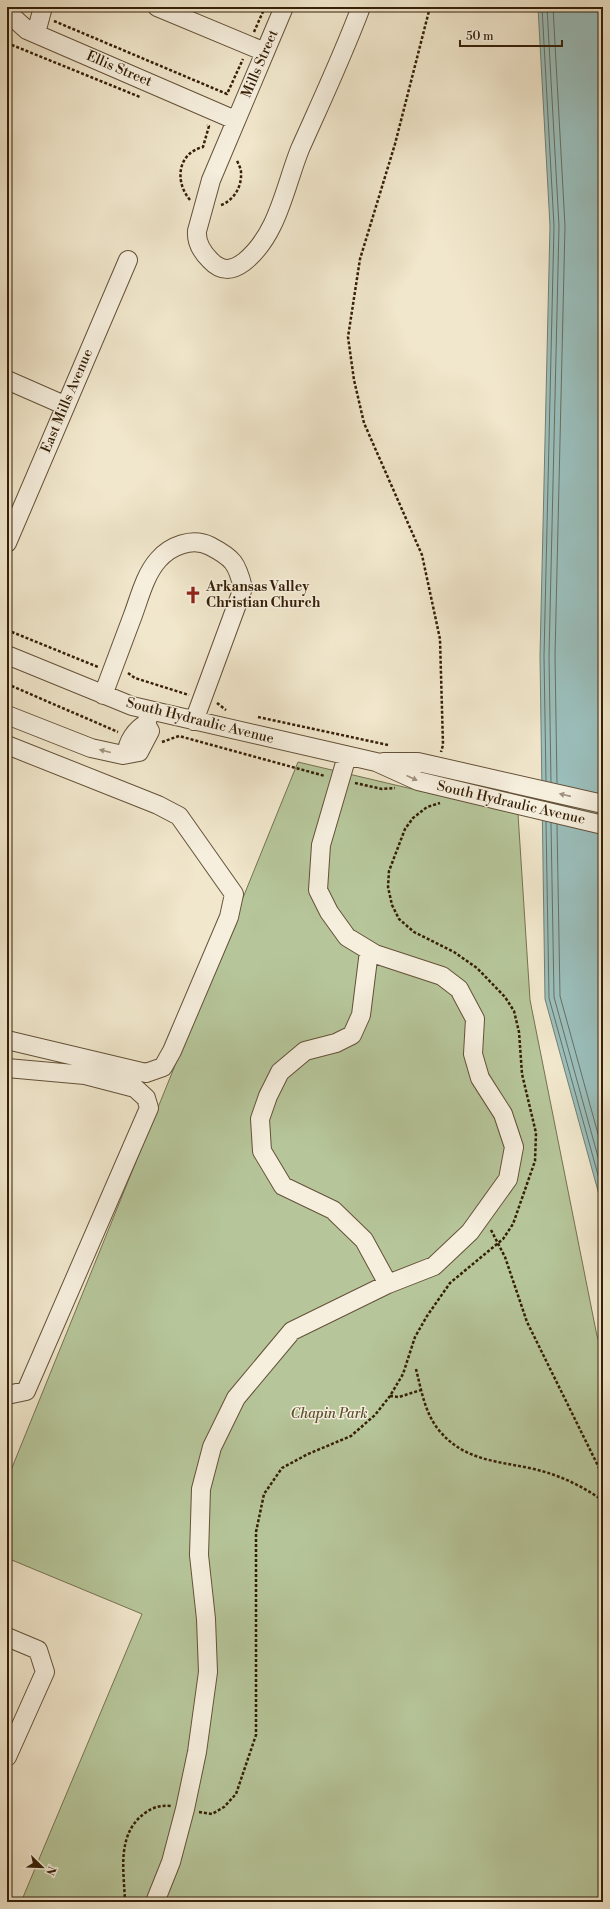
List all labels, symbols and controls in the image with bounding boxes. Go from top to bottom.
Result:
scale bar [460,22,562,48]
street label: Mills Street [238,27,282,101]
text: 50 m [466,29,494,44]
street label: Ellis Street [83,47,155,91]
street label: East Mills Avenue [37,346,97,456]
place label: Arkansas Valley Christian Church [205,578,321,612]
church icon: Arkansas Valley Christian Church [183,585,203,605]
street label: South Hydraulic Avenue [124,694,276,748]
one-way arrow [99,748,111,754]
one-way arrow [406,776,418,782]
street label: South Hydraulic Avenue [435,777,587,829]
one-way arrow [559,792,571,798]
park label: Chapin Park [290,1405,368,1423]
north arrow [22,1847,62,1887]
text: N [42,1864,58,1878]

